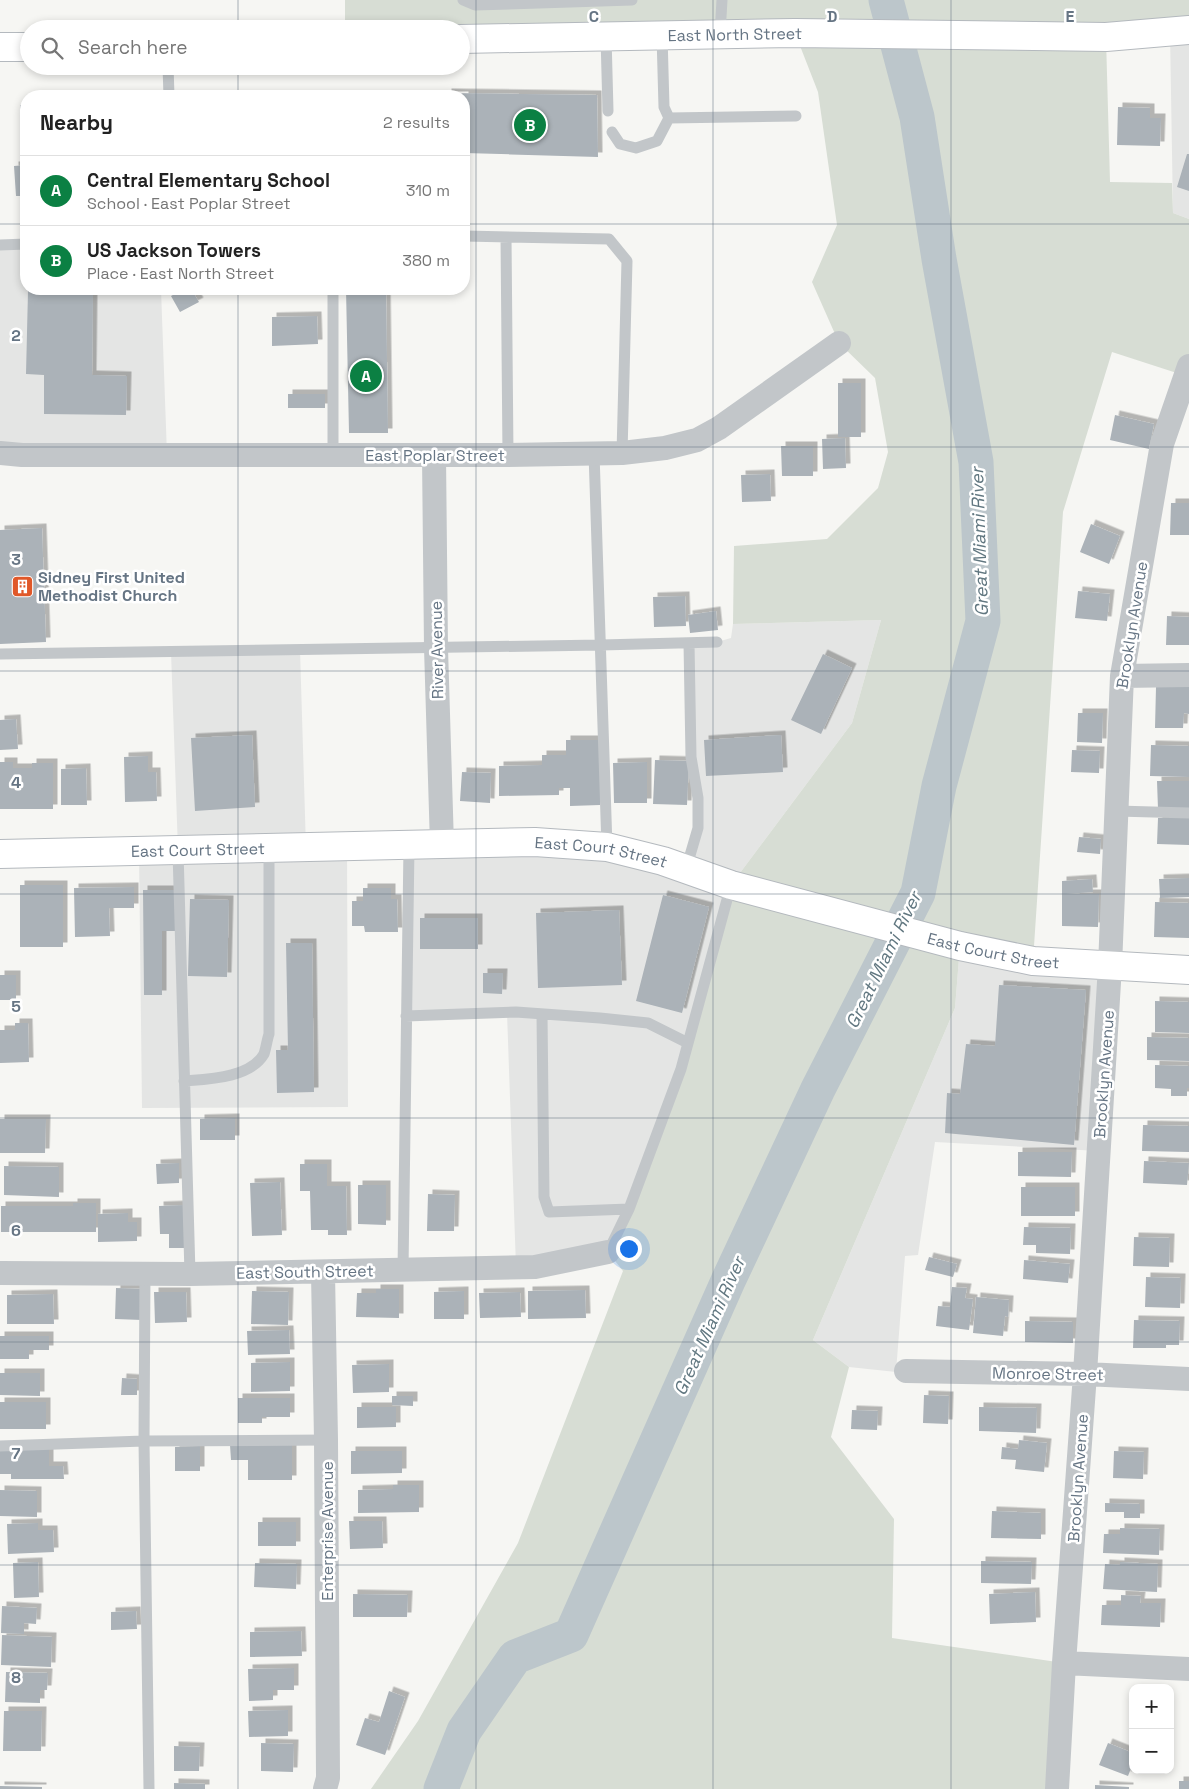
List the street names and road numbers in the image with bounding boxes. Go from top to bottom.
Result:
street label: East North Street [667,23,802,46]
street label: East Poplar Street [365,445,505,466]
street label: Brooklyn Avenue [1112,560,1152,690]
street label: River Avenue [426,601,448,699]
street label: East Court Street [534,832,670,872]
street label: East Court Street [131,838,265,862]
street label: East Court Street [925,927,1060,973]
street label: Brooklyn Avenue [1089,1009,1119,1139]
street label: East South Street [236,1260,374,1284]
street label: Monroe Street [992,1363,1104,1385]
street label: Brooklyn Avenue [1063,1413,1093,1543]
street label: Enterprise Avenue [317,1461,338,1601]

